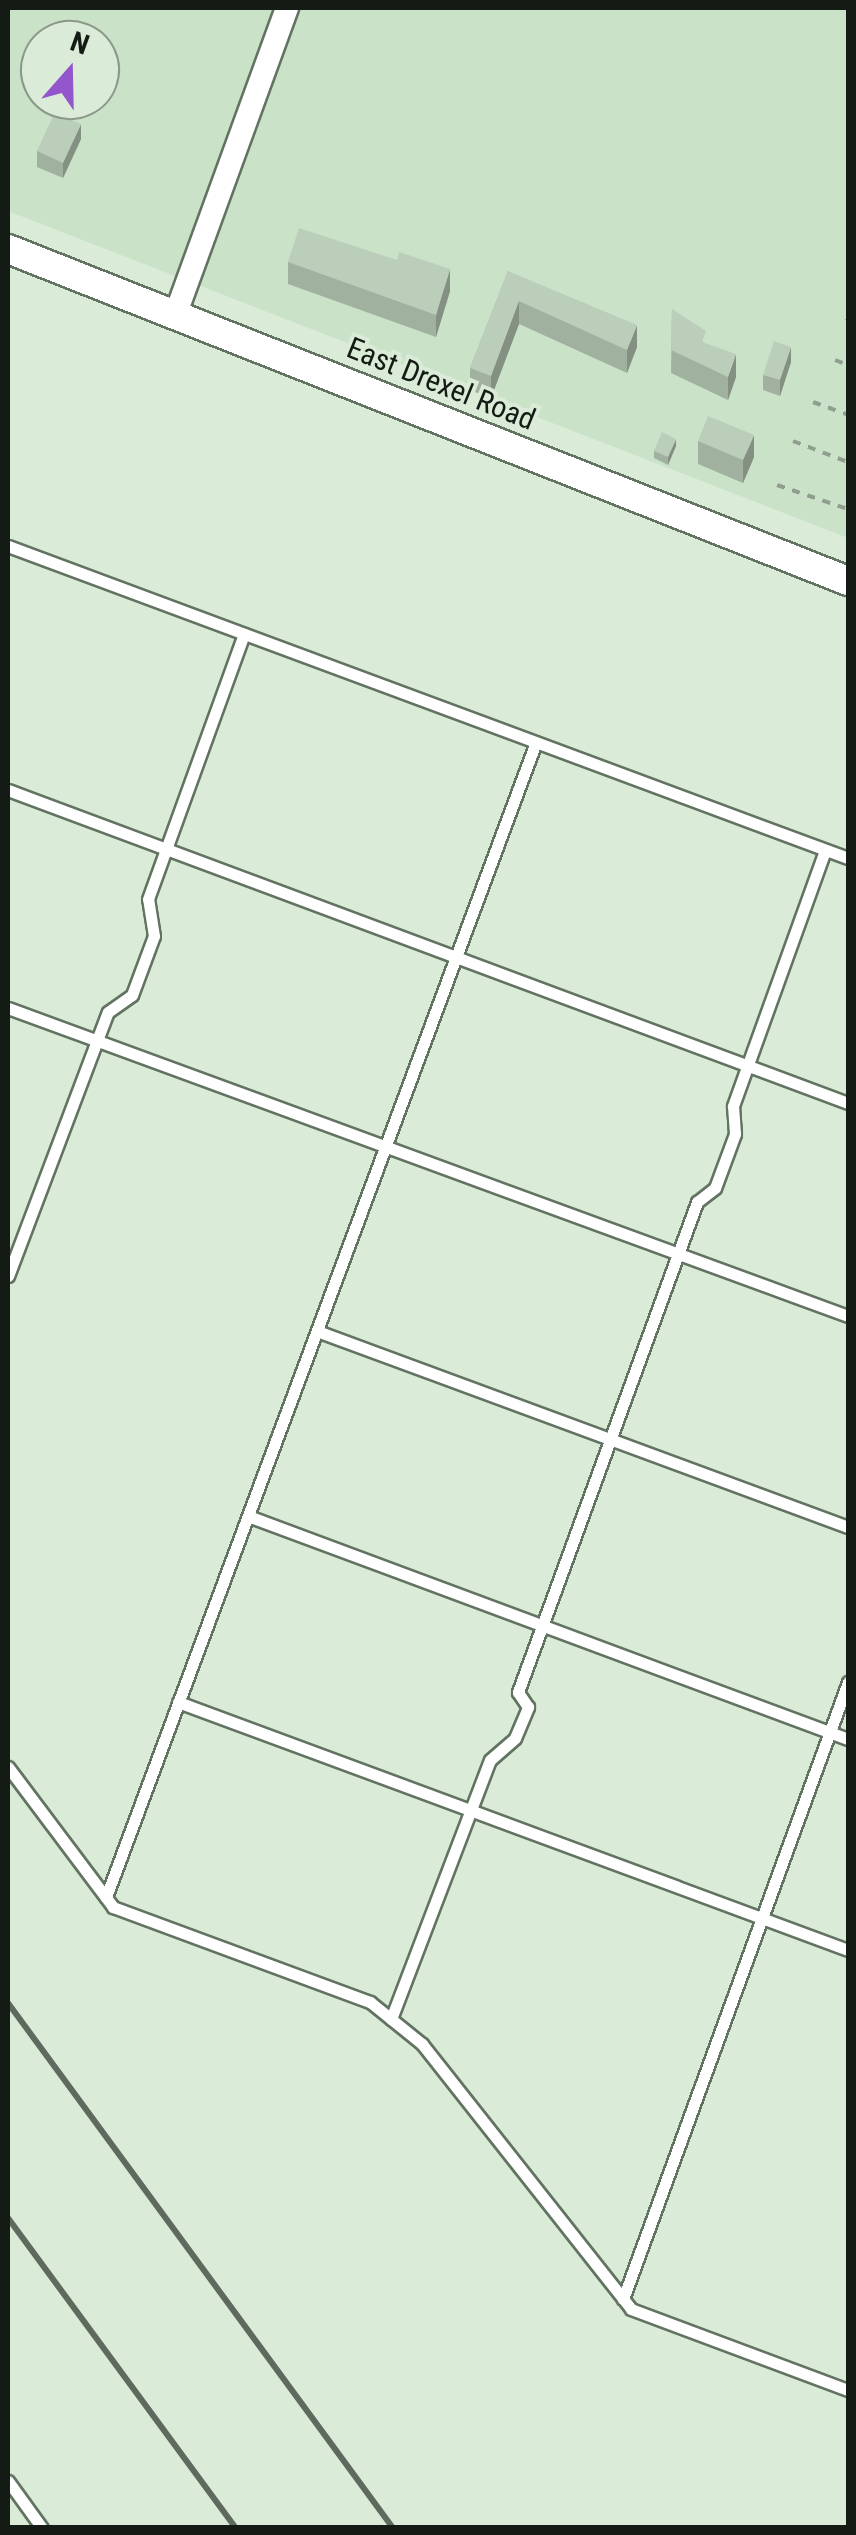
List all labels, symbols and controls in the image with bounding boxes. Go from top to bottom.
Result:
north arrow [20,20,120,120]
text: N [66,25,93,62]
street label: East Drexel Road [342,330,540,438]

